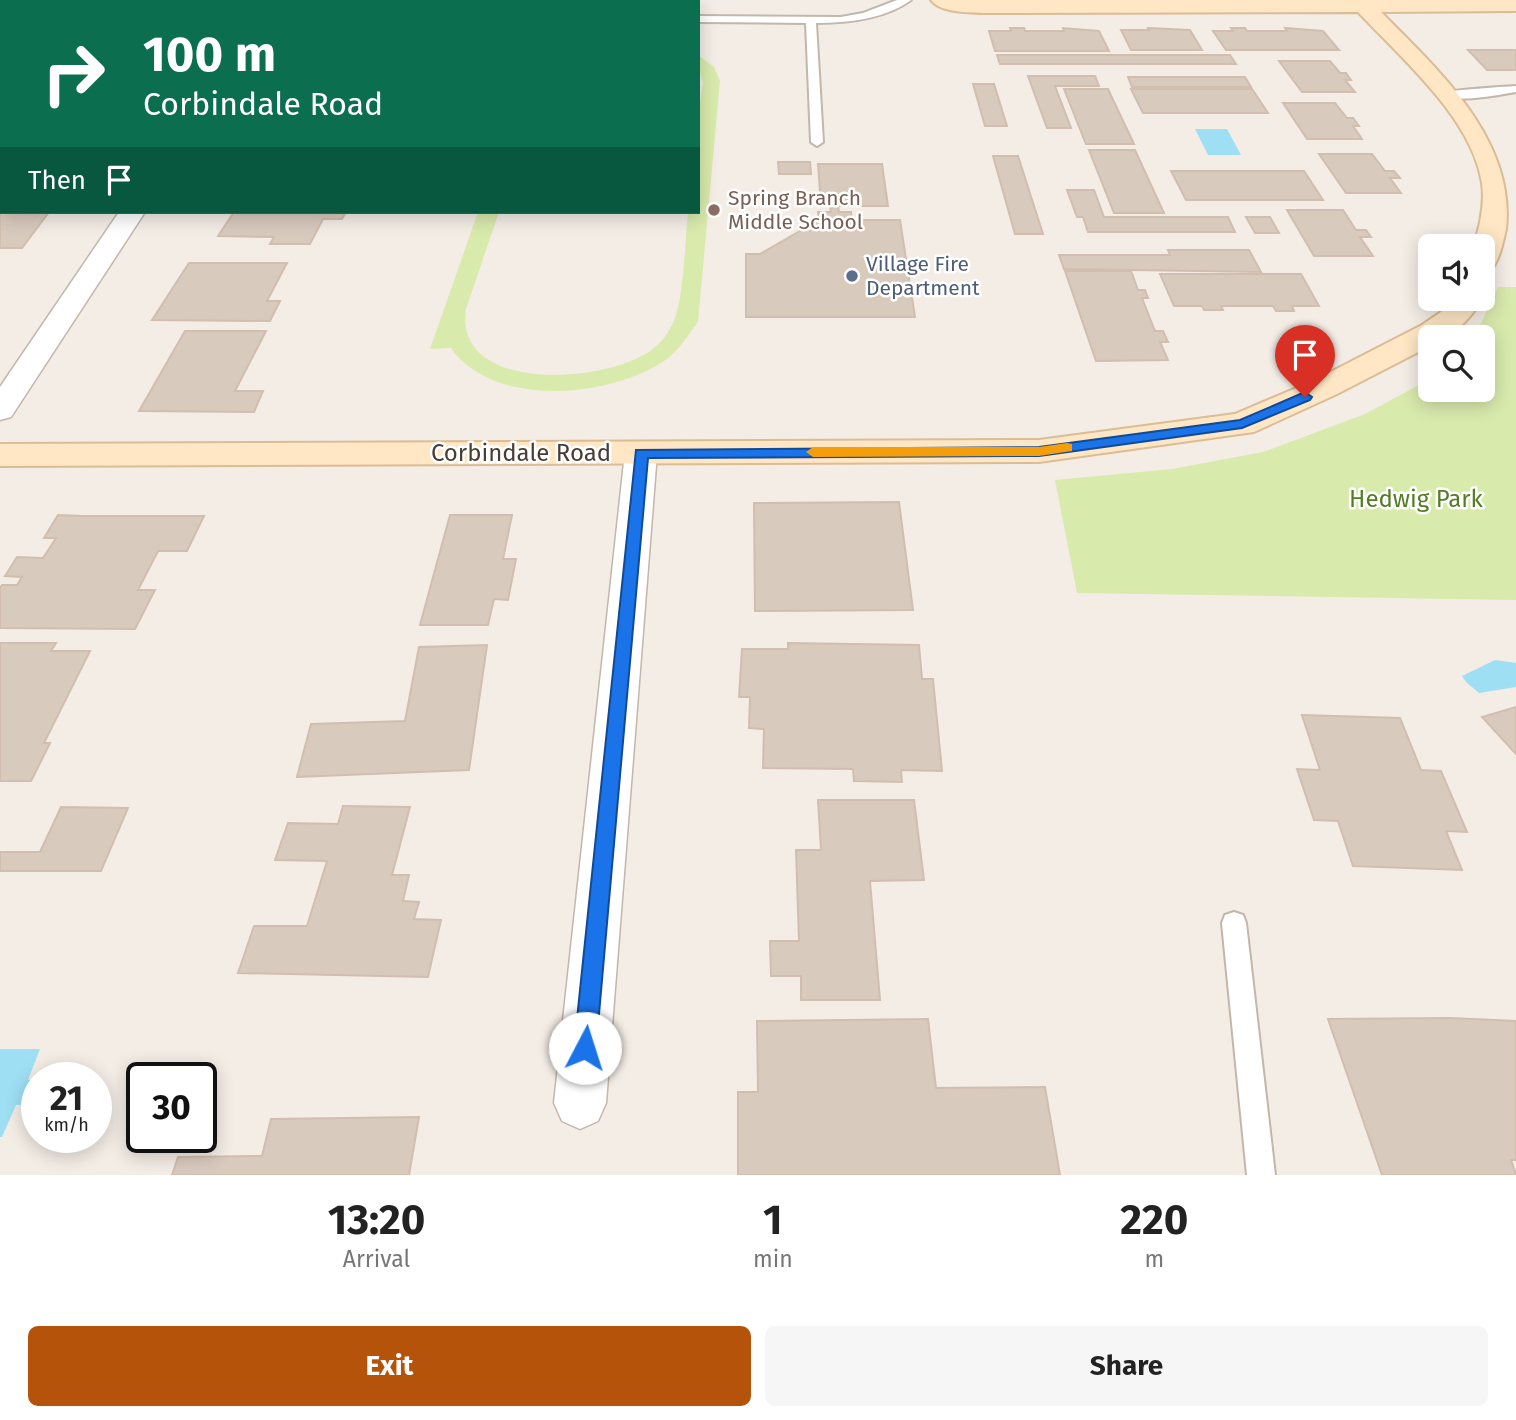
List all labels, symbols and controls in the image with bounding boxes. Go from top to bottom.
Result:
text: 100 m [143,25,276,84]
icon: right [28,28,119,119]
text: Corbindale Road [143,85,383,123]
icon: arrive [100,161,138,199]
text: Then [28,165,86,196]
place label: Spring Branch Middle School [728,185,863,235]
marker: Spring Branch Middle School [706,202,722,218]
map controls [1418,234,1495,402]
button: sound [1418,234,1495,311]
place label: Village Fire Department [866,251,980,301]
marker: Village Fire Department [844,268,860,284]
pin [1275,325,1335,397]
button: search [1418,325,1495,402]
icon: arrive [1286,336,1324,374]
street label: Corbindale Road [431,439,611,467]
park label: Hedwig Park [1349,485,1484,513]
position arrow [548,1011,622,1085]
speed limit sign: 30 [126,1062,217,1153]
text: 21 [50,1077,83,1119]
text: km/h [44,1114,89,1136]
text: 13:20 [328,1195,425,1245]
text: 1 [763,1195,783,1245]
text: 220 [1120,1195,1188,1245]
text: Arrival [343,1245,410,1273]
text: min [753,1245,793,1273]
text: m [1144,1245,1164,1273]
button: Exit [28,1326,751,1406]
button: Share [765,1326,1488,1406]

